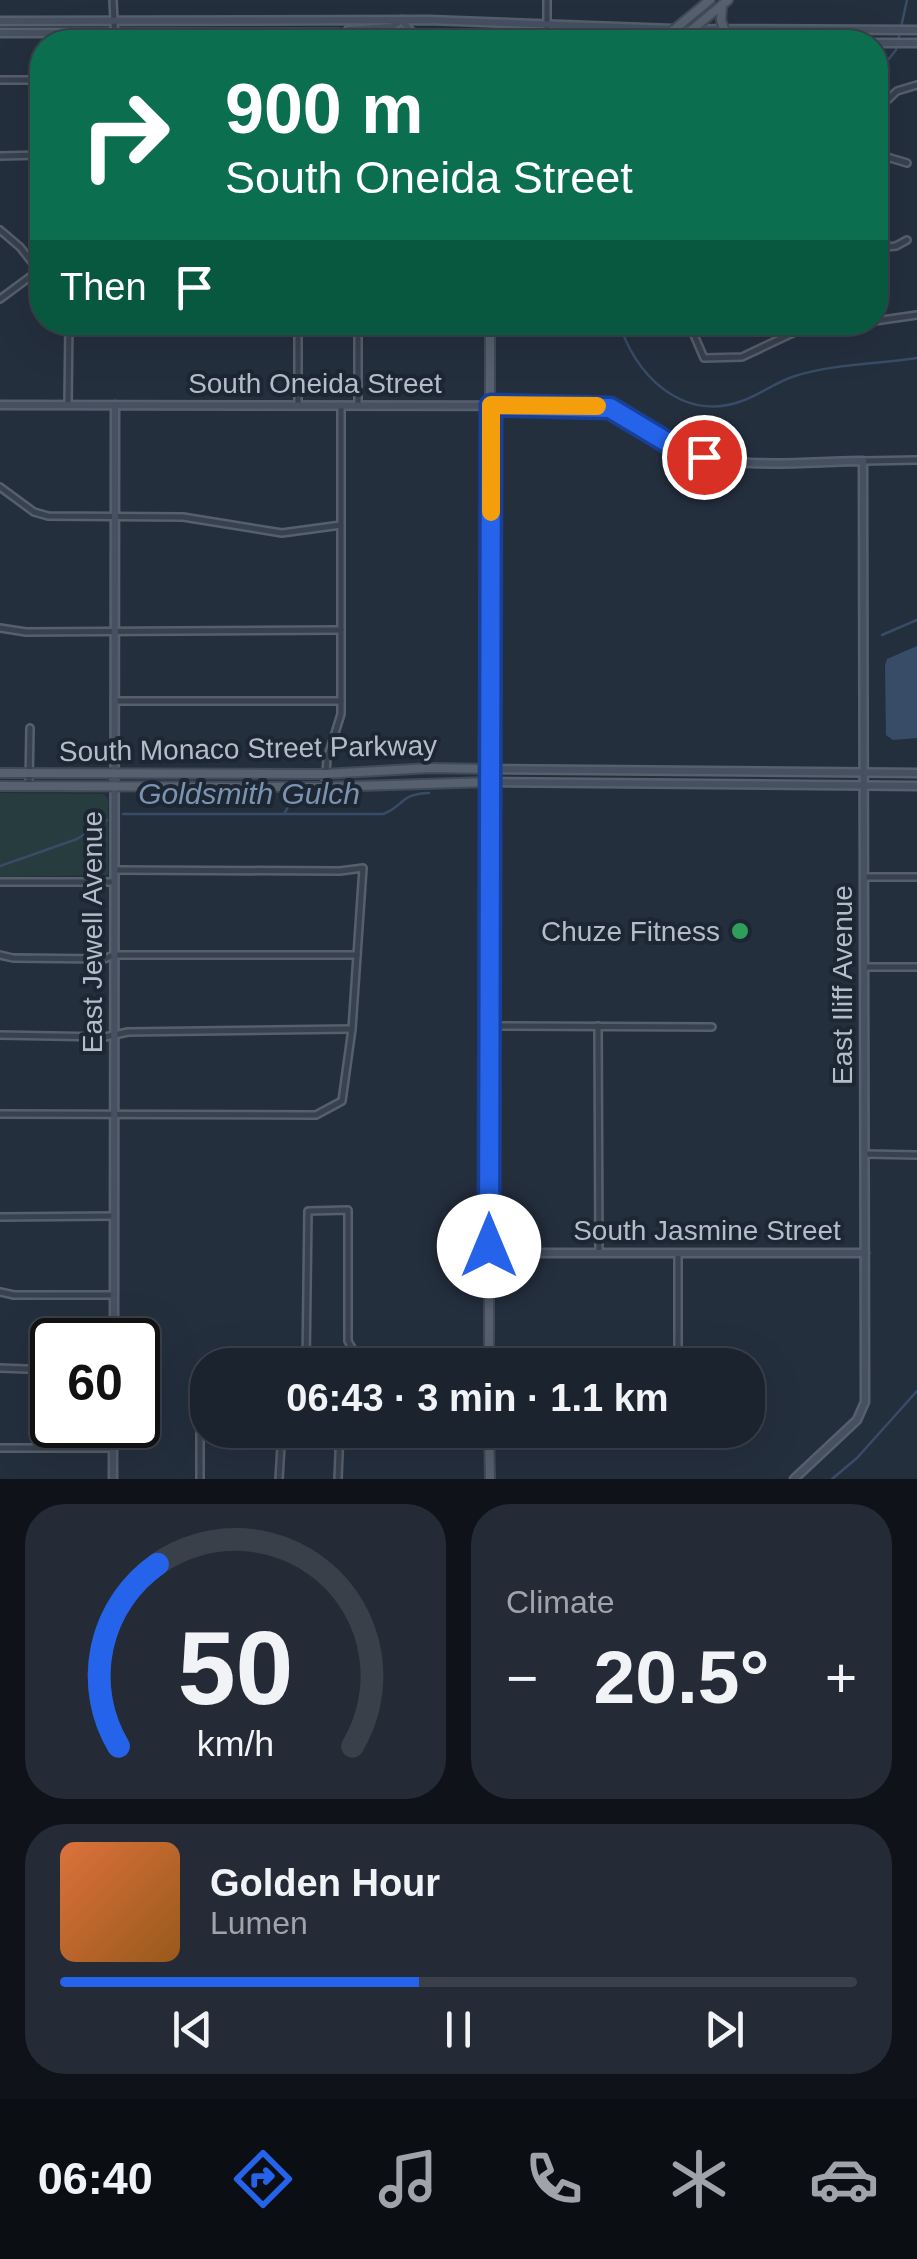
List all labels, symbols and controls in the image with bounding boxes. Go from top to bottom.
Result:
icon: right [60,70,190,200]
text: 900 m [225,70,423,148]
text: South Oneida Street [225,152,633,203]
icon: arrive [167,260,222,315]
text: Then [60,266,147,308]
street label: South Oneida Street [188,368,442,399]
pin [662,415,747,500]
icon: arrive [677,430,732,485]
street label: South Monaco Street Parkway [59,730,437,767]
water label: Goldsmith Gulch [138,777,360,810]
street label: East Jewell Avenue [77,811,108,1053]
street label: East Iliff Avenue [827,885,858,1085]
place label: Chuze Fitness [541,916,720,947]
marker: Chuze Fitness [729,920,751,942]
position arrow [437,1194,541,1298]
street label: South Jasmine Street [573,1215,841,1246]
speed limit sign: 60 [30,1318,160,1448]
text: 06:43 · 3 min · 1.1 km [286,1377,669,1419]
text: Climate [506,1584,614,1620]
text: 50 [178,1610,293,1726]
text: 20.5° [594,1635,769,1719]
text: − [506,1647,538,1709]
text: + [825,1647,857,1709]
text: km/h [197,1724,274,1764]
text: Golden Hour [210,1862,440,1904]
text: Lumen [210,1905,308,1941]
icon: previous [165,2002,220,2057]
icon: pause [431,2002,486,2057]
icon: next [697,2002,752,2057]
icon: directions [228,2144,298,2214]
icon: music [373,2144,443,2214]
icon: phone [519,2144,589,2214]
icon: climate [664,2144,734,2214]
icon: car [809,2144,879,2214]
text: 06:40 [38,2153,153,2204]

